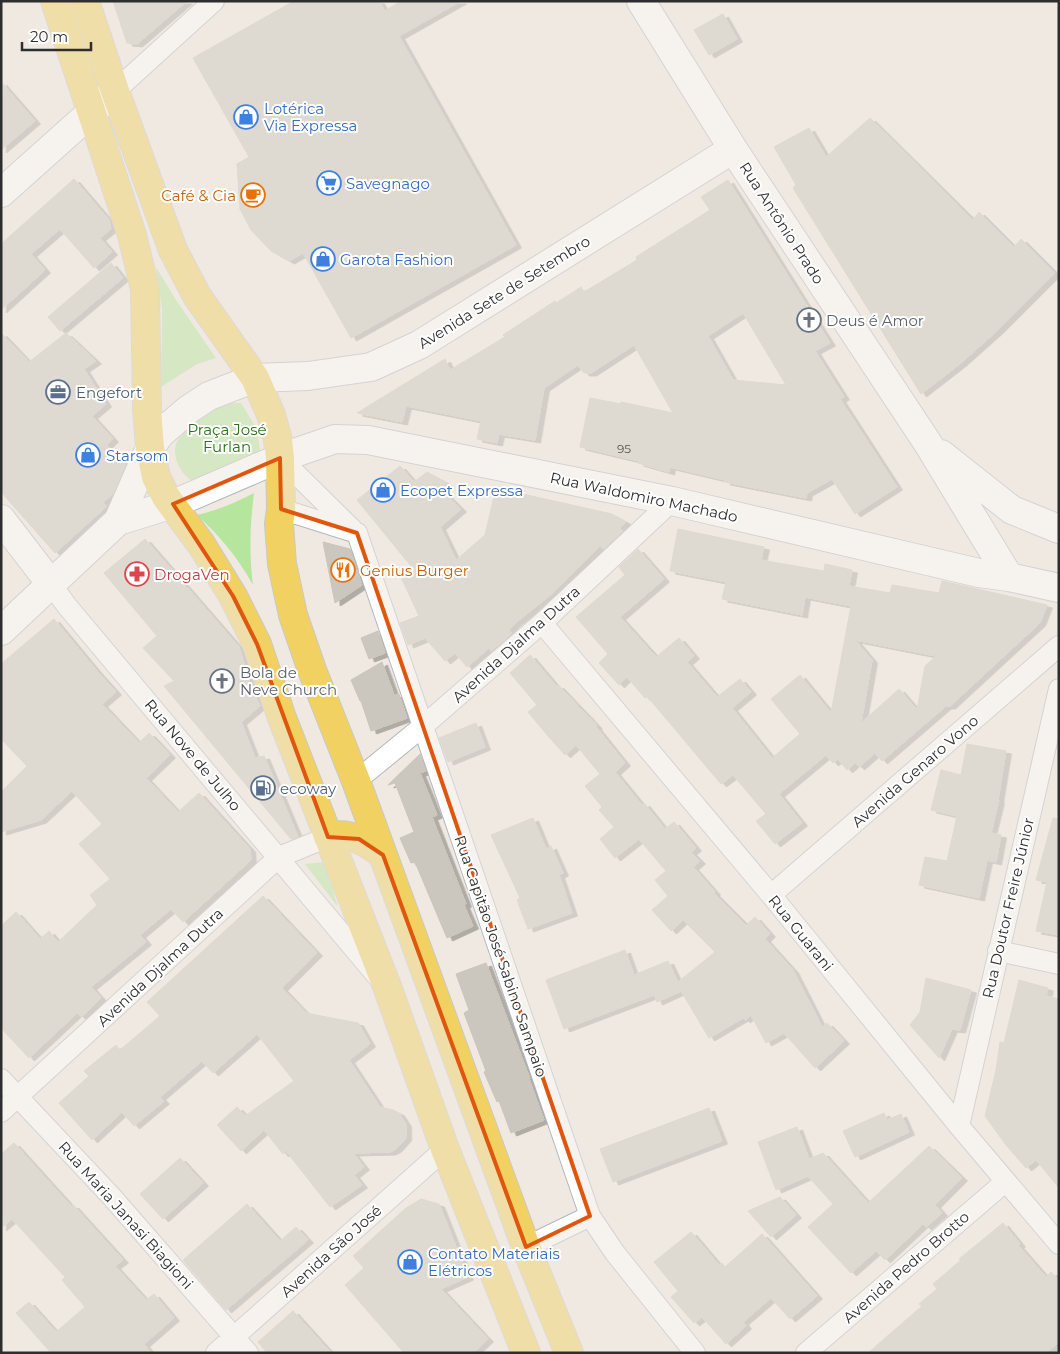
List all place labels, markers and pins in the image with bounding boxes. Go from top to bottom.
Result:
place label: Lotérica Via Expressa [264,99,357,135]
shop icon: Lotérica Via Expressa [233,104,259,130]
supermarket icon: Savegnago [316,170,342,196]
place label: Savegnago [346,174,430,193]
cafe icon: Café & Cia [240,182,266,208]
place label: Café & Cia [161,186,236,205]
shop icon: Garota Fashion [310,246,336,272]
place label: Garota Fashion [340,250,453,269]
church icon: Deus é Amor [796,307,822,333]
place label: Deus é Amor [826,311,924,330]
office icon: Engefort [45,379,71,405]
place label: Engefort [76,383,142,402]
shop icon: Starsom [75,442,101,468]
place label: Starsom [106,446,169,465]
shop icon: Ecopet Expressa [370,477,396,503]
place label: Ecopet Expressa [400,481,523,500]
restaurant icon: Genius Burger [330,557,356,583]
pharmacy icon: DrogaVen [124,561,150,587]
place label: Genius Burger [360,561,469,580]
place label: DrogaVen [154,565,230,584]
place label: Bola de Neve Church [240,663,337,699]
church icon: Bola de Neve Church [209,668,235,694]
fuel station icon: ecoway [250,775,276,801]
place label: ecoway [280,779,337,798]
place label: Contato Materiais Elétricos [428,1244,560,1280]
shop icon: Contato Materiais Elétricos [397,1249,423,1275]

